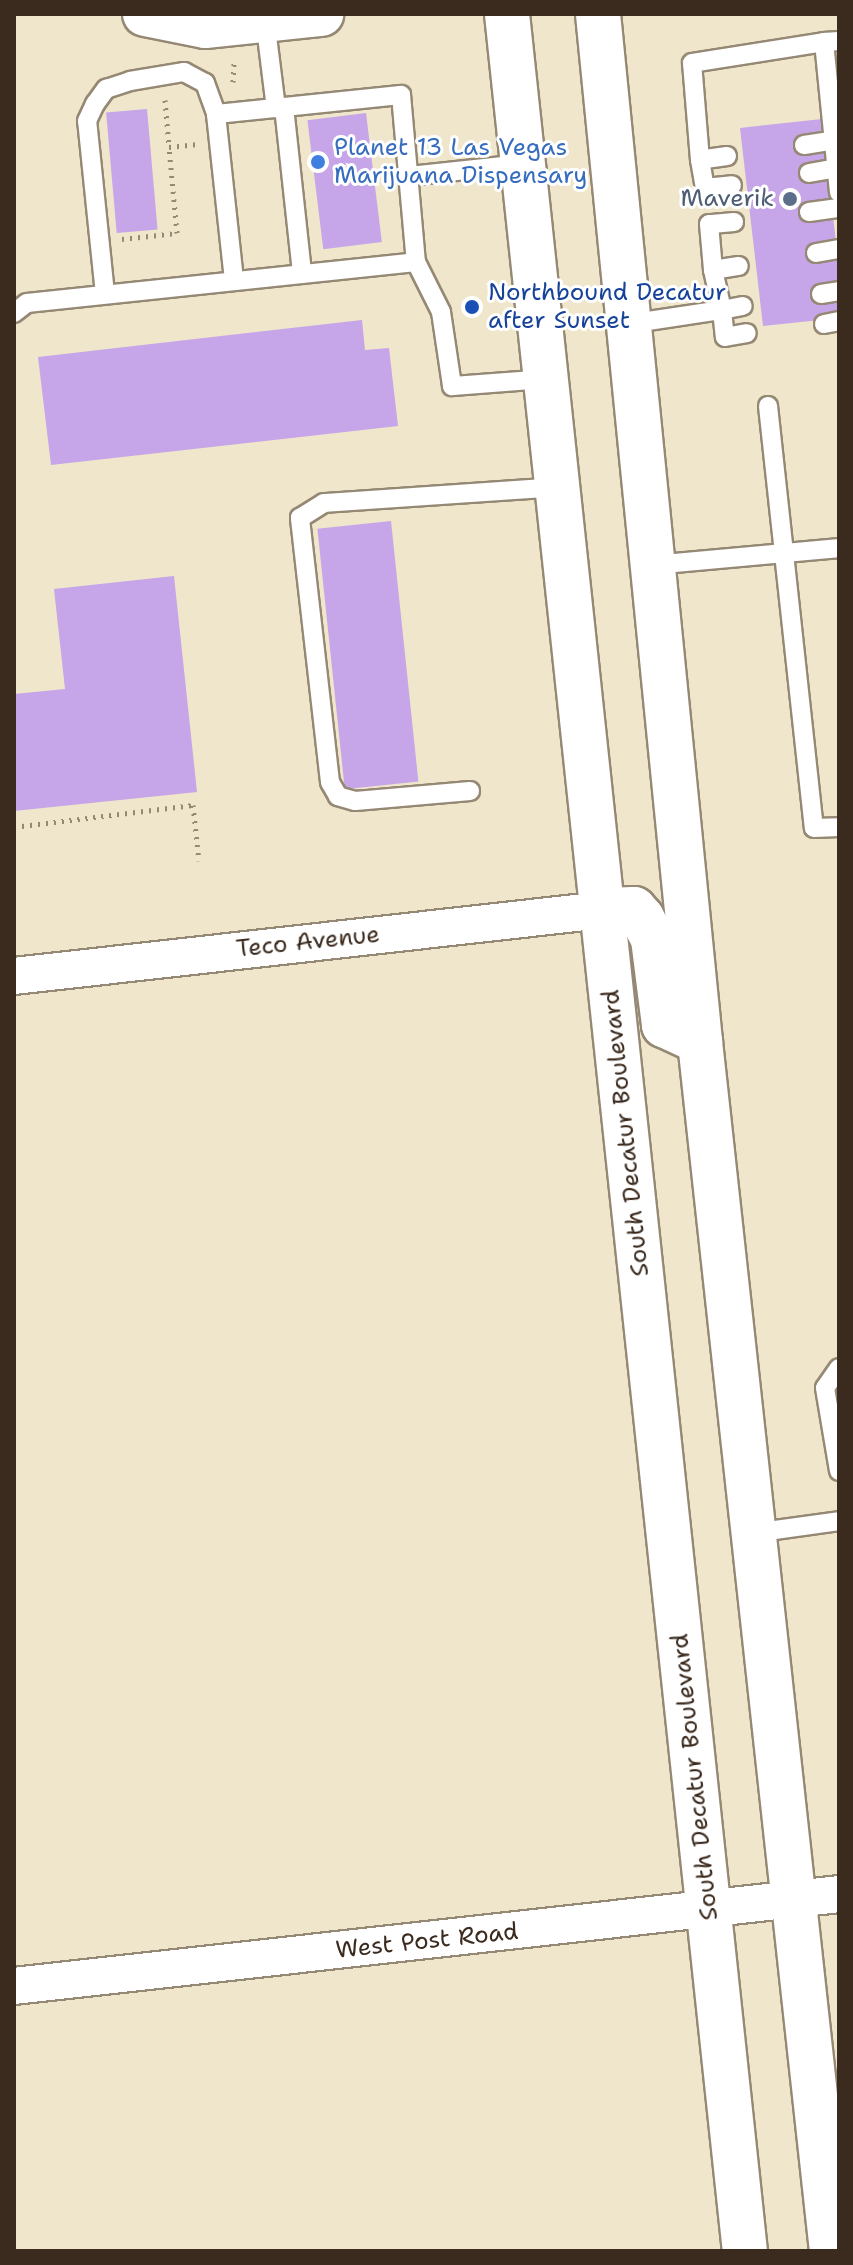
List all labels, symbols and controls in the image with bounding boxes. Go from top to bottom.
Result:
place label: Planet 13 Las Vegas Marijuana Dispensary [334,134,587,190]
marker: Planet 13 Las Vegas Marijuana Dispensary [309,153,327,171]
place label: Maverik [681,185,774,213]
marker: Maverik [781,190,799,208]
place label: Northbound Decatur after Sunset [488,279,726,335]
marker: Northbound Decatur after Sunset [463,298,481,316]
street label: Teco Avenue [235,920,381,964]
street label: South Decatur Boulevard [597,988,655,1278]
street label: South Decatur Boulevard [666,1632,724,1922]
street label: West Post Road [334,1917,520,1965]

